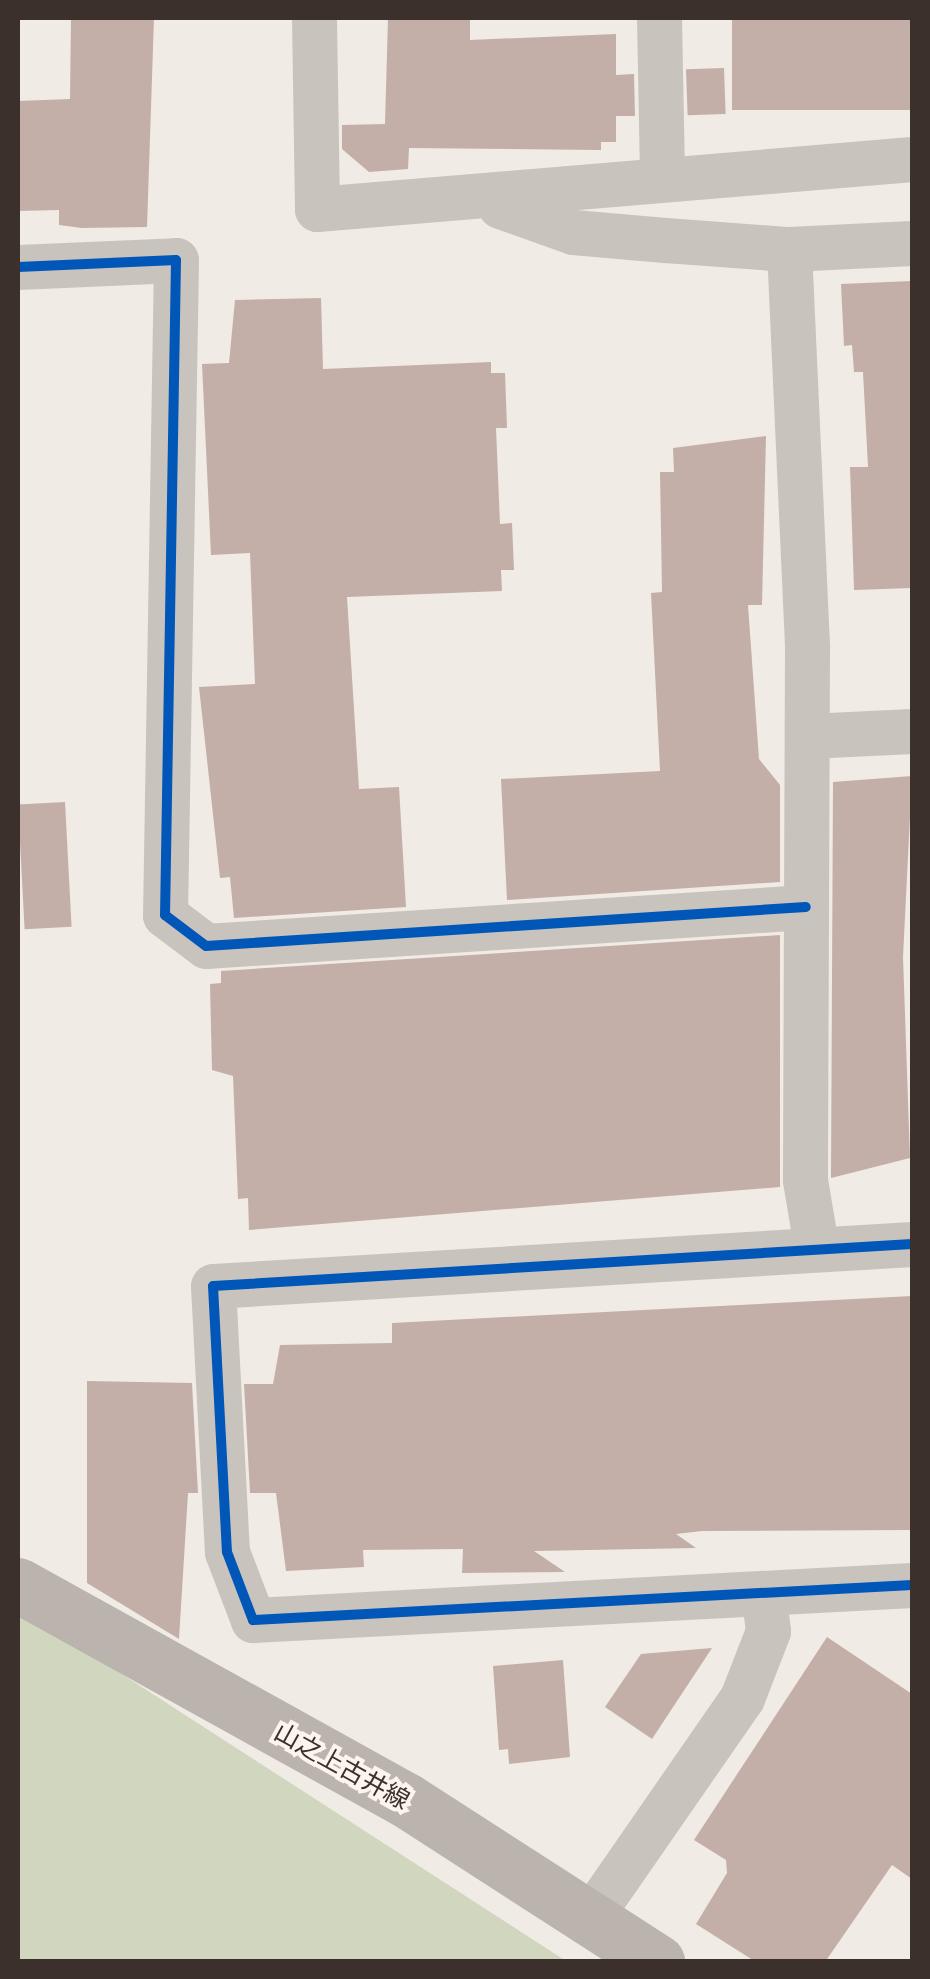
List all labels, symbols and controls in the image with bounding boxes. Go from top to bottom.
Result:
street label: 山之上古井線 [269,1717,415,1815]

